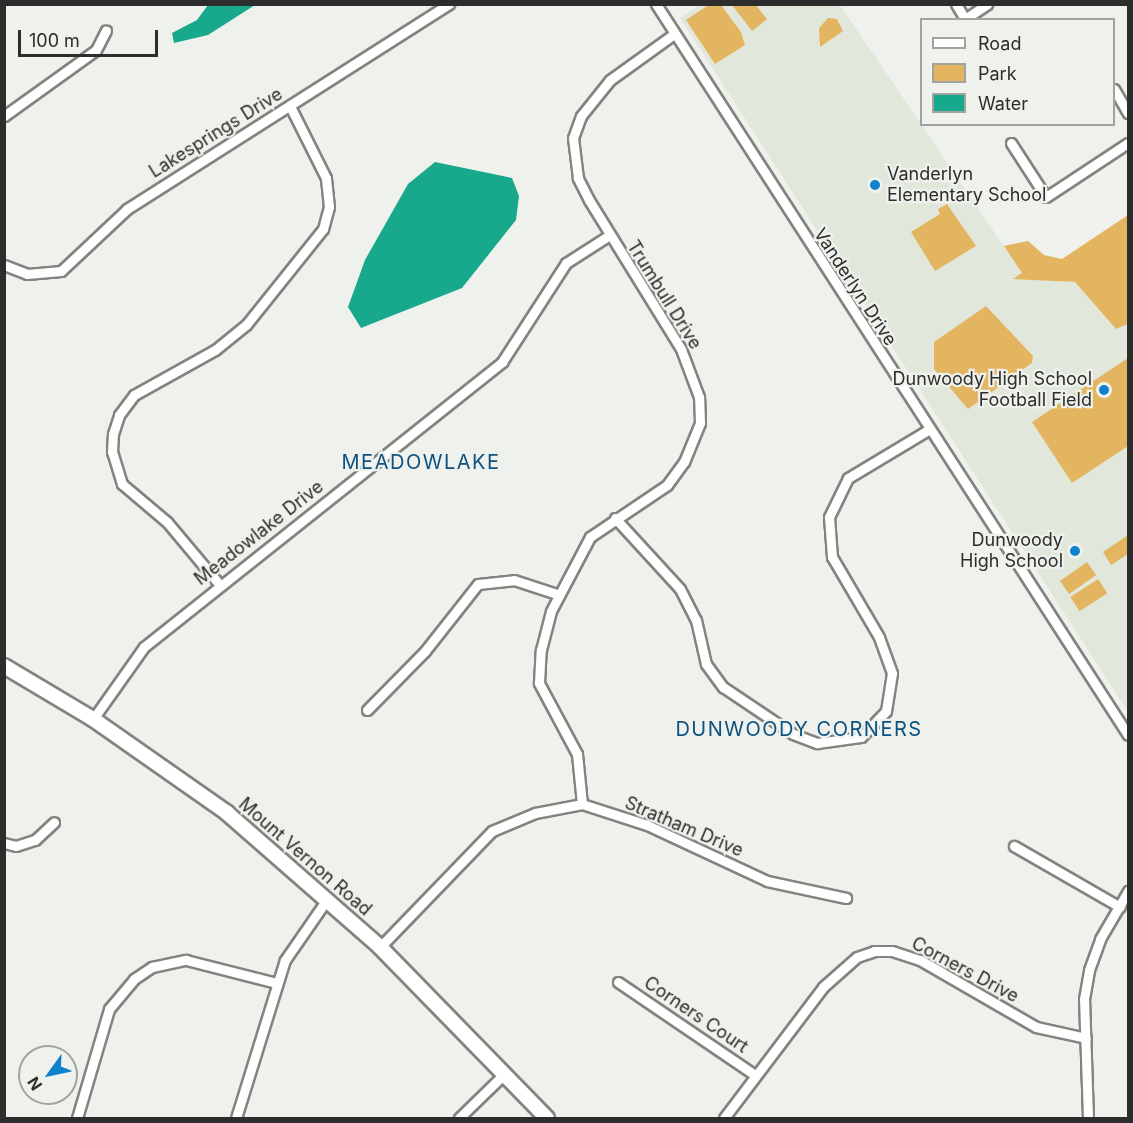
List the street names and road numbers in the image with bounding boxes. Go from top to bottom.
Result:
street label: Lakesprings Drive [145,83,287,183]
street label: Vanderlyn Drive [809,224,901,350]
street label: Trumbull Drive [622,237,706,353]
street label: Meadowlake Drive [190,476,328,590]
street label: Stratham Drive [622,792,746,862]
street label: Mount Vernon Road [234,793,376,921]
street label: Corners Drive [908,933,1022,1007]
street label: Corners Court [640,972,752,1058]

